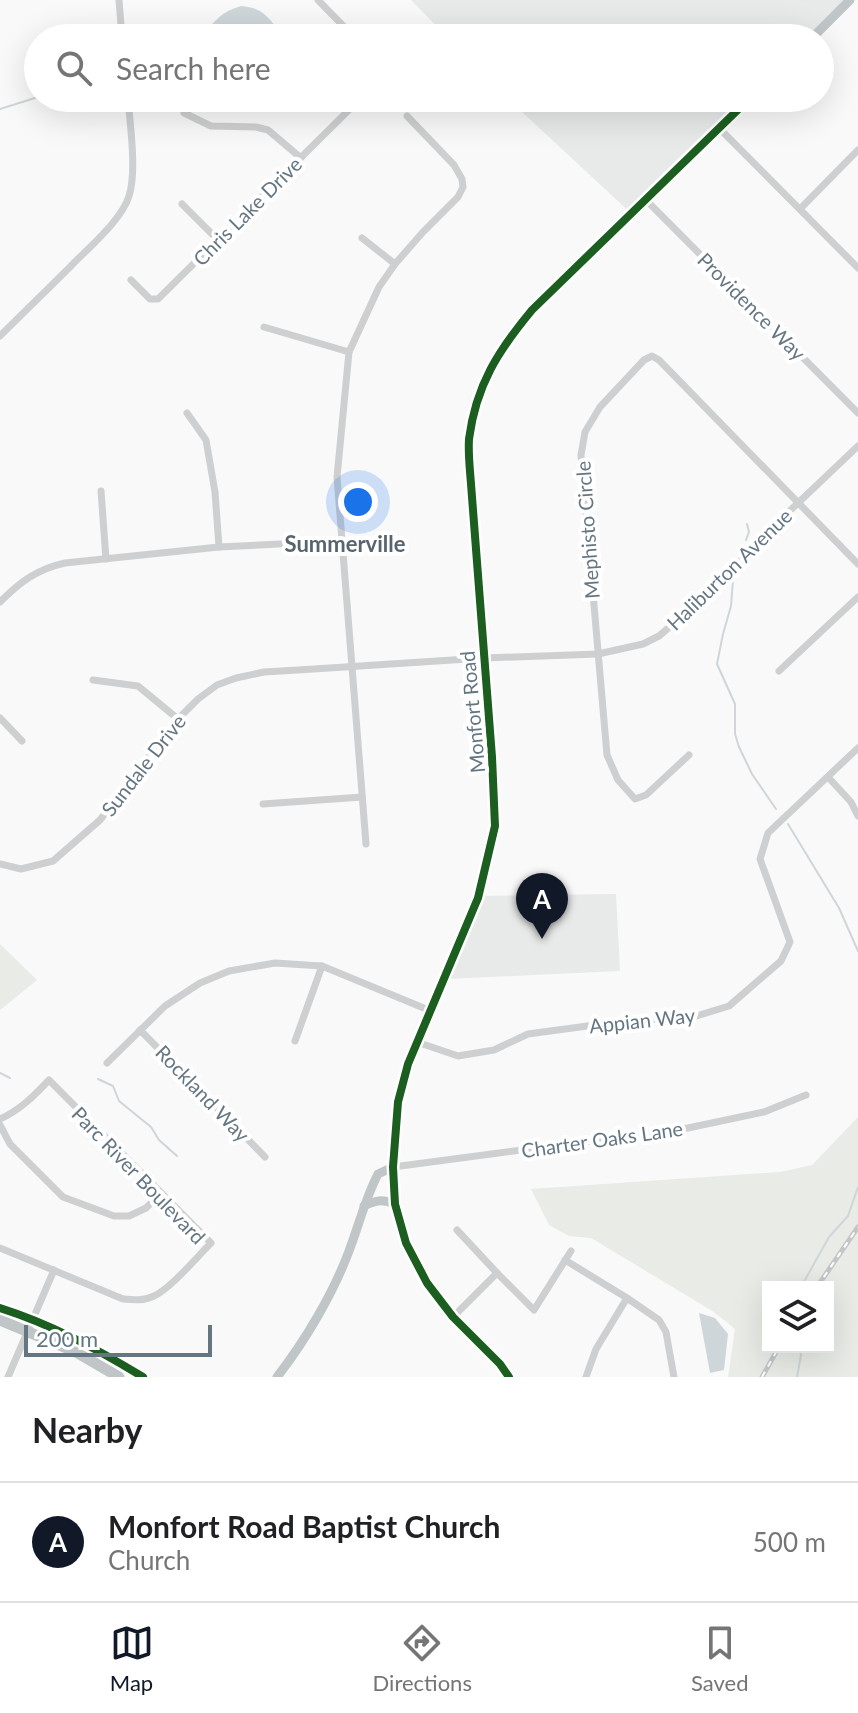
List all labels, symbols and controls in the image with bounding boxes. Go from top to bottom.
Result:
search box [24,24,834,112]
icon: search [52,46,96,90]
text: Search here [116,50,271,86]
street label: Chris Lake Drive [188,152,306,270]
street label: Providence Way [693,247,811,365]
street label: Mephisto Circle [570,460,604,600]
your location [338,482,378,522]
street label: Haliburton Avenue [662,503,796,635]
district label: Summerville [285,530,406,557]
street label: Monfort Road [455,650,489,774]
street label: Sundale Drive [96,709,190,821]
pin: A [516,873,568,939]
street label: Appian Way [588,1002,697,1037]
street label: Rockland Way [151,1040,255,1147]
street label: Parc River Boulevard [67,1101,211,1249]
street label: Charter Oaks Lane [520,1116,684,1162]
map controls [762,1281,834,1353]
button: layers [762,1281,834,1353]
scale bar [24,1321,212,1357]
text: 200 m [36,1325,98,1352]
text: Nearby [32,1409,143,1450]
text: Monfort Road Baptist Church [108,1508,500,1544]
text: A [49,1526,67,1558]
text: 500 m [753,1526,826,1558]
text: Church [108,1544,190,1576]
tab: Map [110,1621,154,1696]
tab: Directions [373,1621,472,1696]
tab: Saved [691,1621,748,1696]

